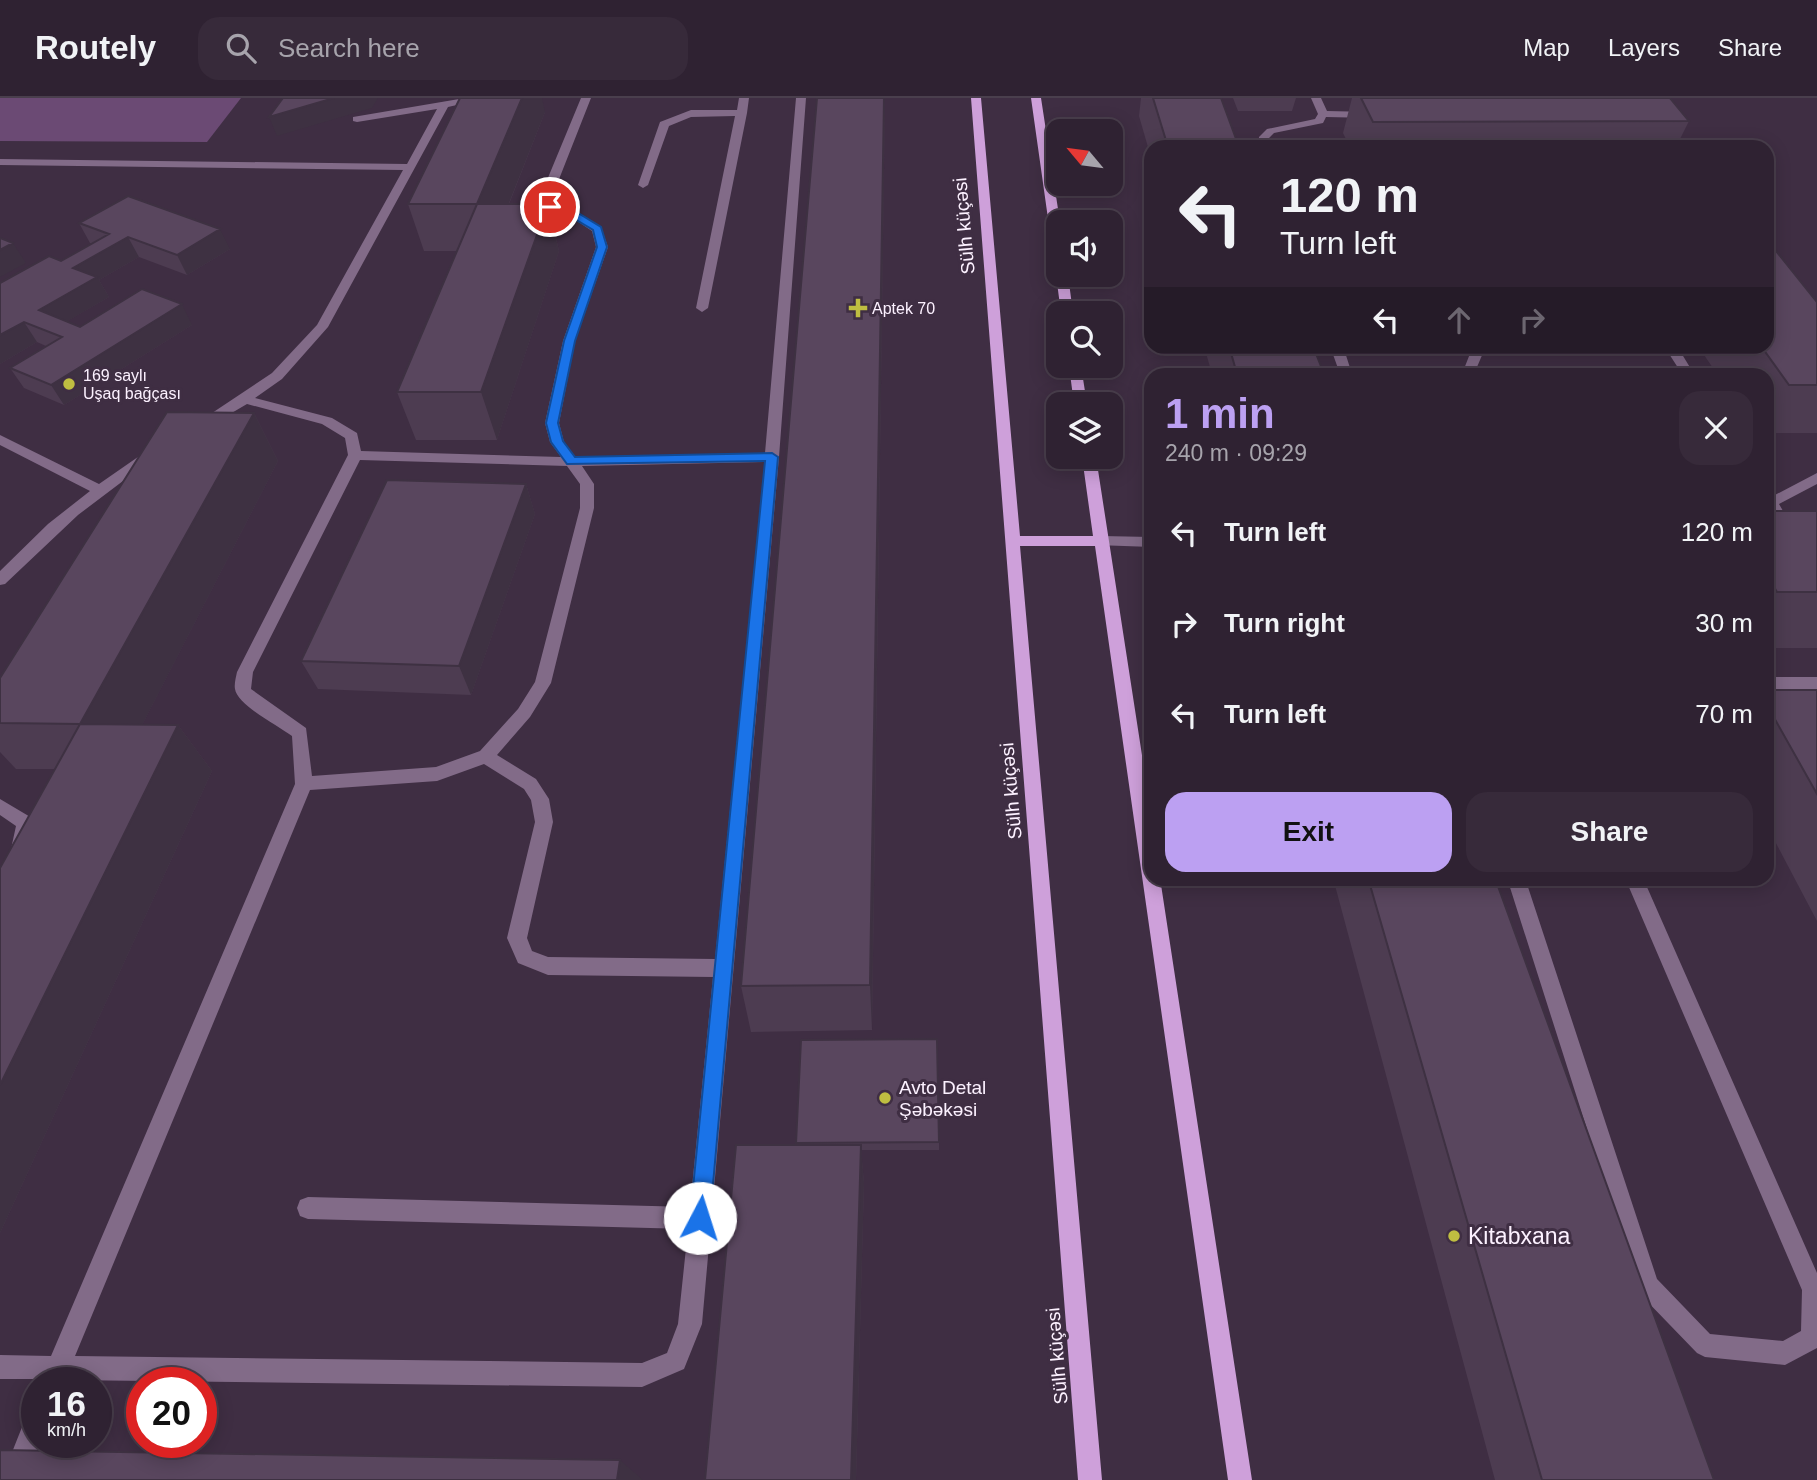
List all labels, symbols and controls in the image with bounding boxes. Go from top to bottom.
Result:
search box [198,17,688,80]
text: Routely [35,29,156,66]
icon: search [222,29,260,67]
text: Search here [278,33,420,63]
text: Map [1523,34,1570,61]
text: Layers [1608,34,1680,61]
text: Share [1718,34,1782,61]
north arrow [1046,119,1124,196]
map controls [1046,119,1123,469]
icon: left [1165,168,1256,259]
text: 120 m [1280,168,1419,222]
pin [520,177,580,237]
street label: Sülh küçəsi [949,177,979,275]
icon: arrive [531,188,569,226]
button: sound [1046,210,1123,287]
text: Turn left [1280,225,1396,261]
marker: Aptek 70 [850,300,866,316]
place label: Aptek 70 [872,300,935,317]
button: search [1046,301,1123,378]
icon: left [1367,301,1405,339]
icon: ahead [1440,301,1478,339]
icon: right [1513,301,1551,339]
place label: 169 saylı Uşaq bağçası [83,367,181,402]
marker: 169 saylı Uşaq bağçası [61,376,77,392]
text: 1 min [1165,390,1275,437]
button: close [1679,391,1753,465]
button: layers [1046,392,1123,469]
text: 240 m · 09:29 [1165,440,1307,466]
icon: left [1165,514,1203,552]
text: Turn left [1224,517,1326,547]
text: 120 m [1681,517,1753,547]
icon: right [1165,605,1203,643]
text: Turn right [1224,608,1345,638]
text: 30 m [1695,608,1753,638]
icon: left [1165,696,1203,734]
text: Turn left [1224,699,1326,729]
text: 70 m [1695,699,1753,729]
street label: Sülh küçəsi [996,742,1026,840]
button: Exit [1165,792,1452,872]
button: Share [1466,792,1753,872]
place label: Avto Detal Şəbəkəsi [899,1077,986,1120]
marker: Avto Detal Şəbəkəsi [877,1090,893,1106]
position arrow [663,1181,737,1255]
place label: Kitabxana [1468,1223,1571,1249]
marker: Kitabxana [1446,1228,1462,1244]
street label: Sülh küçəsi [1042,1307,1072,1405]
speed limit sign: 20 [126,1367,217,1458]
text: 16 [47,1384,86,1423]
text: km/h [47,1420,86,1440]

